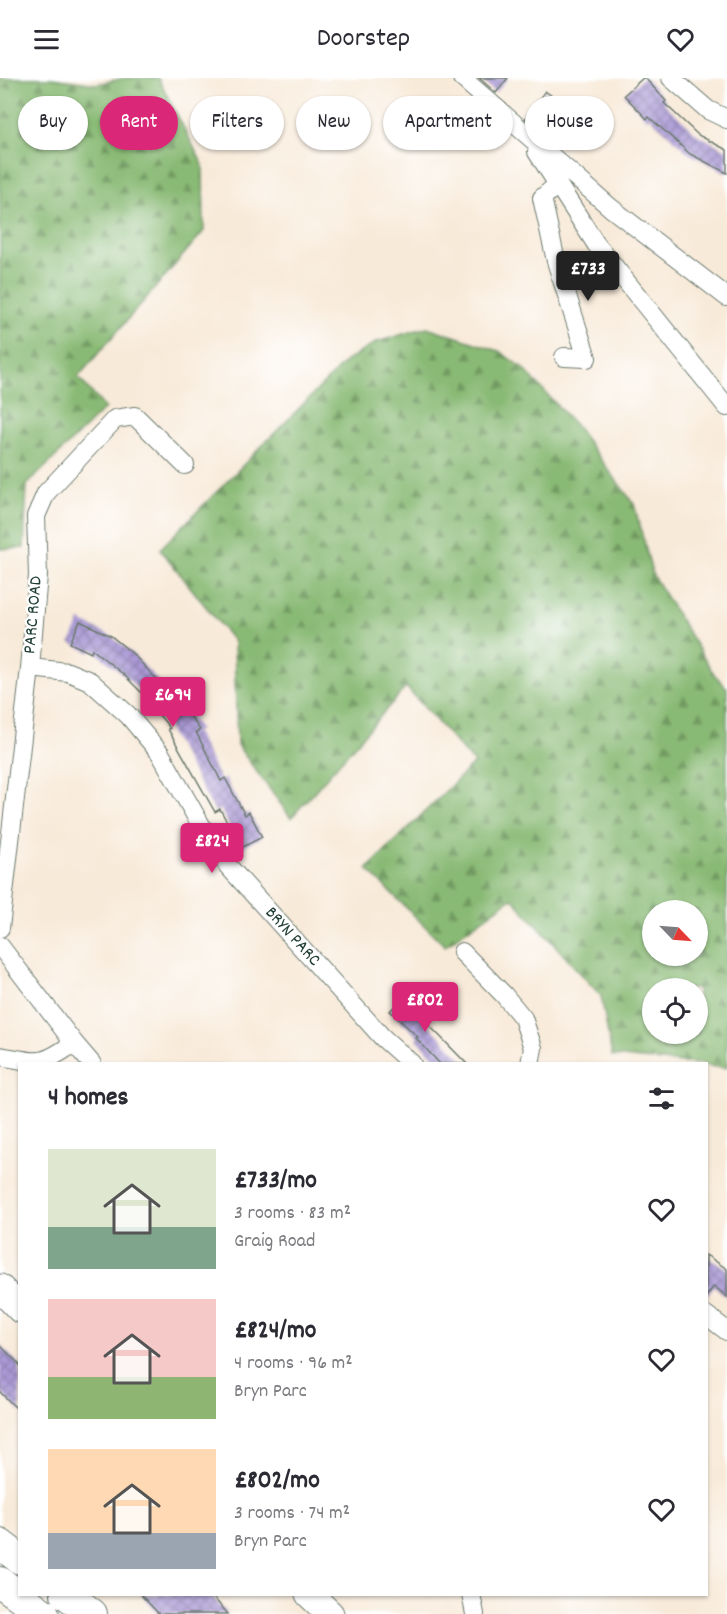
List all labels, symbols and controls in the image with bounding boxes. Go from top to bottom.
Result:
text: Doorstep [317,20,410,59]
icon: menu [30,23,63,56]
icon: heart [664,23,697,56]
chip: Buy [18,96,88,150]
chip: Rent [100,96,178,150]
chip: Filters [190,96,284,150]
chip: New [296,96,371,150]
chip: Apartment [383,96,513,150]
chip: House [525,96,614,150]
pin: £733 [552,251,624,302]
text: £733 [570,256,606,284]
street label: PARC ROAD [18,575,50,655]
pin: £694 [137,677,209,728]
text: £694 [154,682,192,710]
pin: £824 [176,823,248,874]
text: £824 [194,828,230,856]
north arrow [642,900,708,966]
map controls [642,900,708,1044]
street label: BRYN PARC [258,902,326,972]
button: locate [642,978,708,1044]
pin: £802 [389,982,461,1033]
text: £802 [406,987,444,1015]
text: 4 homes [48,1080,128,1117]
icon: filters [645,1082,678,1115]
text: £733/mo [234,1163,317,1200]
icon: home [96,1173,168,1245]
icon: heart [645,1193,678,1226]
text: 3 rooms · 83 m² [234,1200,351,1228]
text: Graig Road [234,1228,315,1256]
text: £824/mo [234,1313,316,1350]
icon: home [96,1323,168,1395]
icon: heart [645,1343,678,1376]
text: 4 rooms · 96 m² [234,1350,353,1378]
text: Bryn Parc [234,1378,307,1406]
text: £802/mo [234,1463,320,1500]
icon: home [96,1473,168,1545]
icon: heart [645,1493,678,1526]
text: 3 rooms · 74 m² [234,1500,350,1528]
text: Bryn Parc [234,1528,307,1556]

